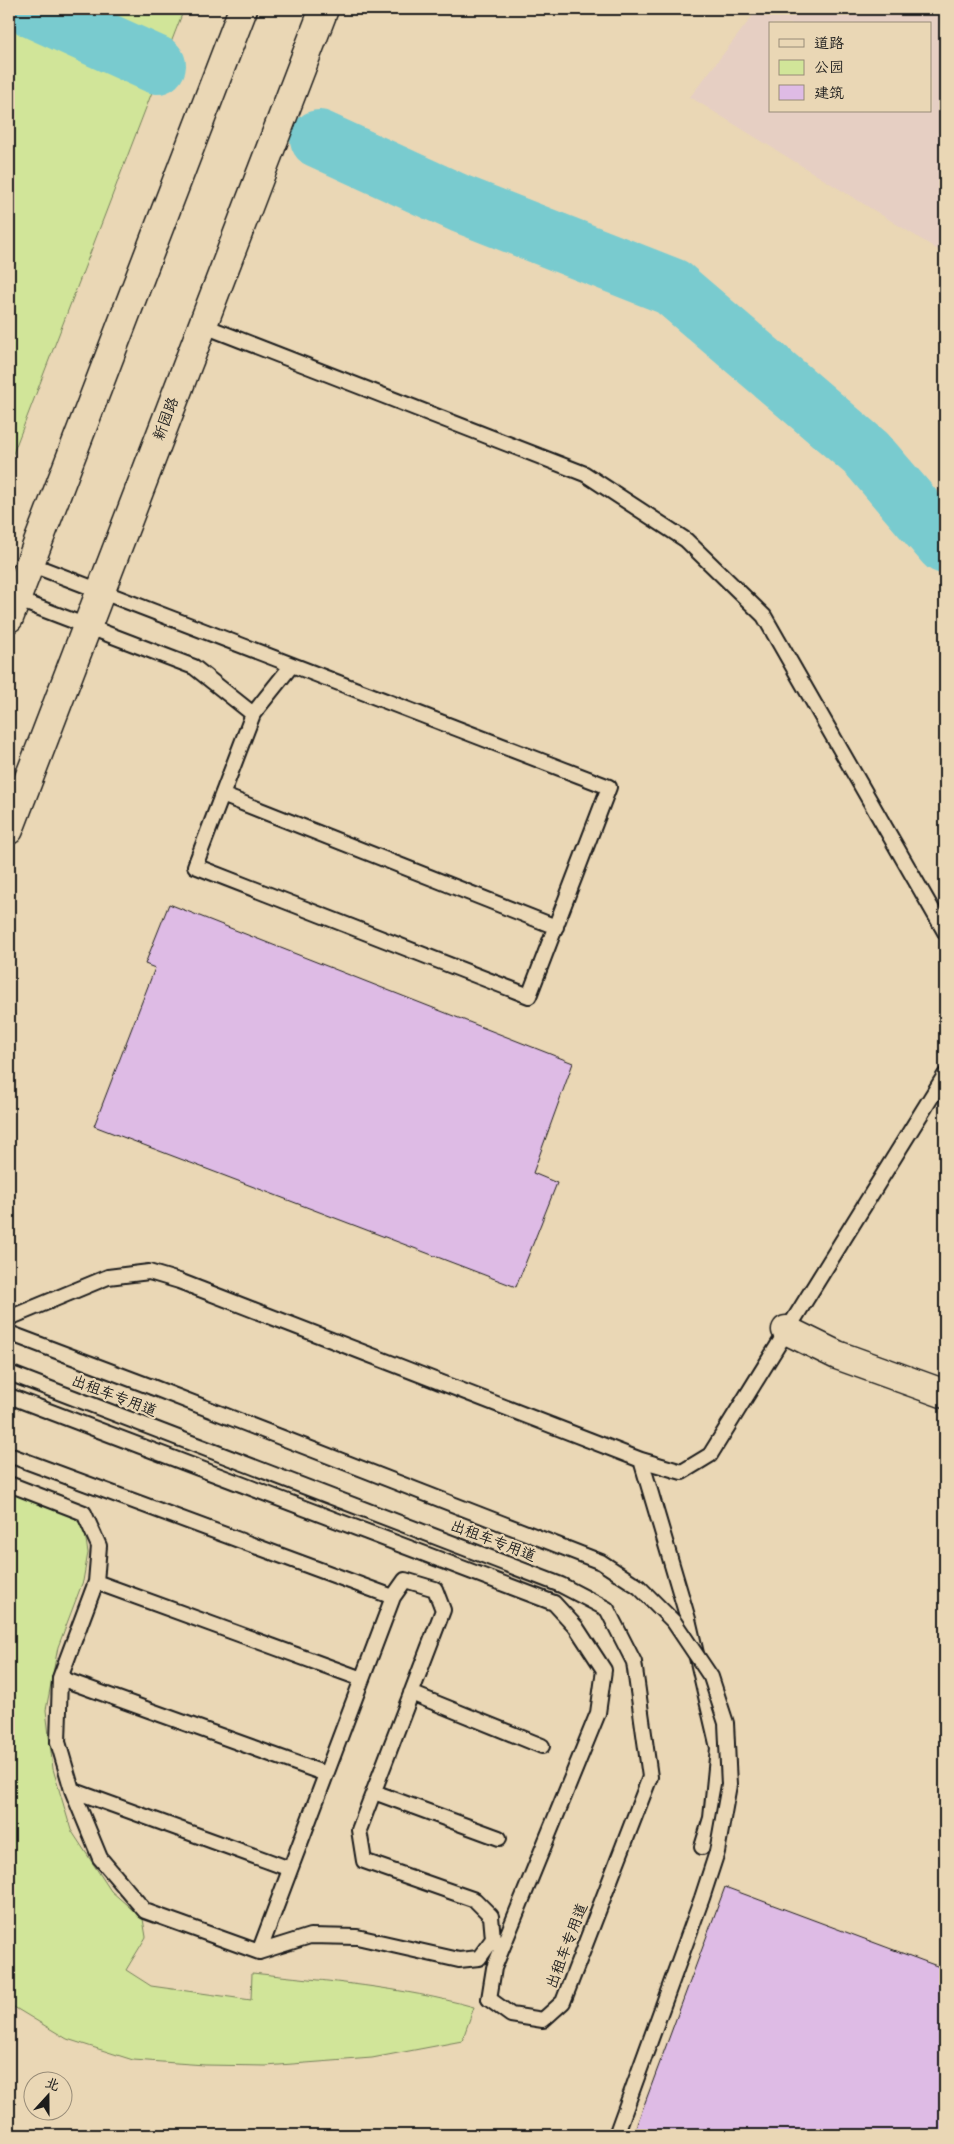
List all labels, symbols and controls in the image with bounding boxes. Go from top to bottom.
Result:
legend [769,22,932,112]
text: 道路 [814,34,844,53]
text: 公园 [814,58,844,77]
text: 建筑 [814,84,844,103]
street label: 新园路 [149,395,183,443]
street label: 出租车专用道 [69,1371,159,1421]
street label: 出租车专用道 [448,1516,538,1566]
street label: 出租车专用道 [542,1901,592,1991]
north arrow [22,2072,72,2122]
text: 北 [43,2074,62,2095]

